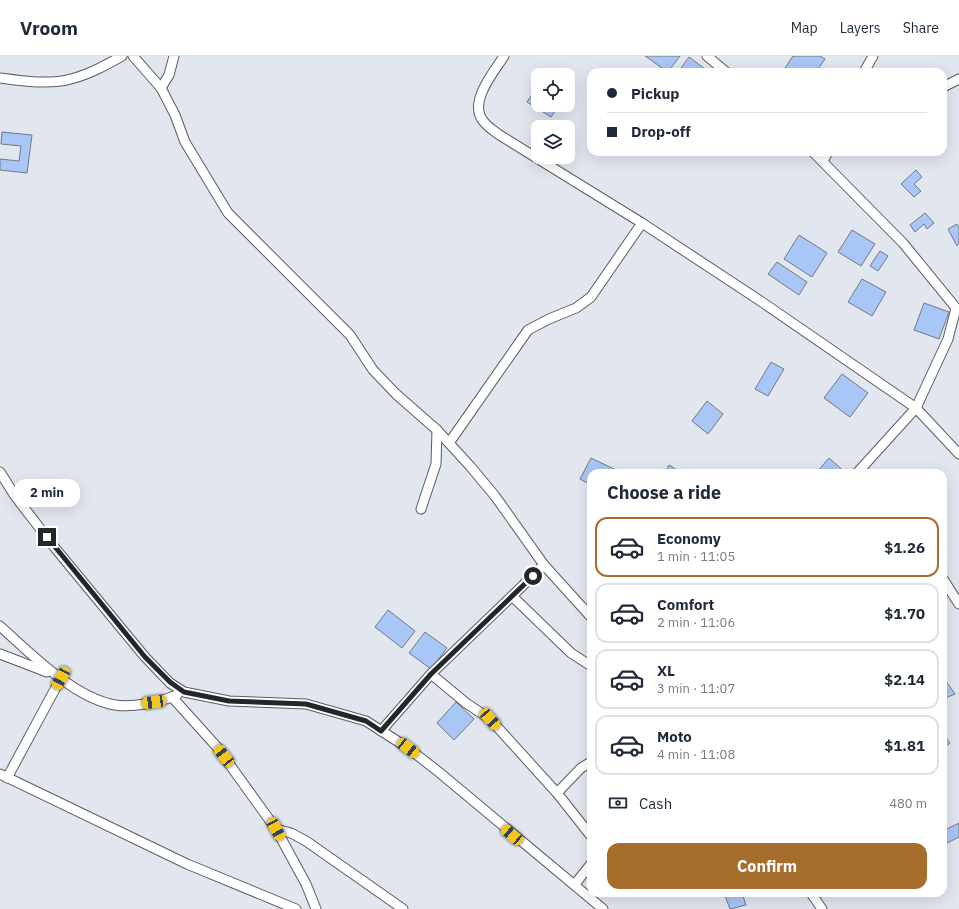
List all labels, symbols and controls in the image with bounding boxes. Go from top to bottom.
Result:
text: Vroom [20,16,78,40]
text: Map [791,19,818,37]
text: Layers [840,19,881,37]
text: Share [903,19,939,37]
map controls [531,68,575,164]
button: locate [531,68,575,112]
text: Pickup [631,84,679,103]
button: layers [531,120,575,164]
text: Drop-off [631,122,691,141]
callout: 2 min [14,479,80,507]
text: Choose a ride [607,481,721,504]
text: 2 min [30,484,64,501]
route end [38,528,56,546]
icon: car [609,529,645,565]
text: Economy [657,529,721,548]
text: $1.26 [884,538,925,557]
text: 1 min · 11:05 [657,548,735,565]
route start [524,567,542,585]
icon: car [609,595,645,631]
text: Comfort [657,595,714,614]
text: $1.70 [884,604,925,623]
text: 2 min · 11:06 [657,614,735,631]
icon: car [609,661,645,697]
text: XL [657,661,675,680]
car [50,665,72,691]
text: $2.14 [884,670,925,689]
text: 3 min · 11:07 [657,680,735,697]
car [141,694,167,710]
car [478,706,502,732]
icon: car [609,727,645,763]
text: Moto [657,727,692,746]
car [395,736,421,760]
text: $1.81 [884,736,925,755]
car [212,743,236,769]
text: 4 min · 11:08 [657,746,735,763]
icon: cash [607,792,629,814]
text: Cash [639,794,672,813]
text: 480 m [889,795,927,812]
car [265,816,287,842]
car [499,823,525,847]
button: Confirm [607,843,927,889]

